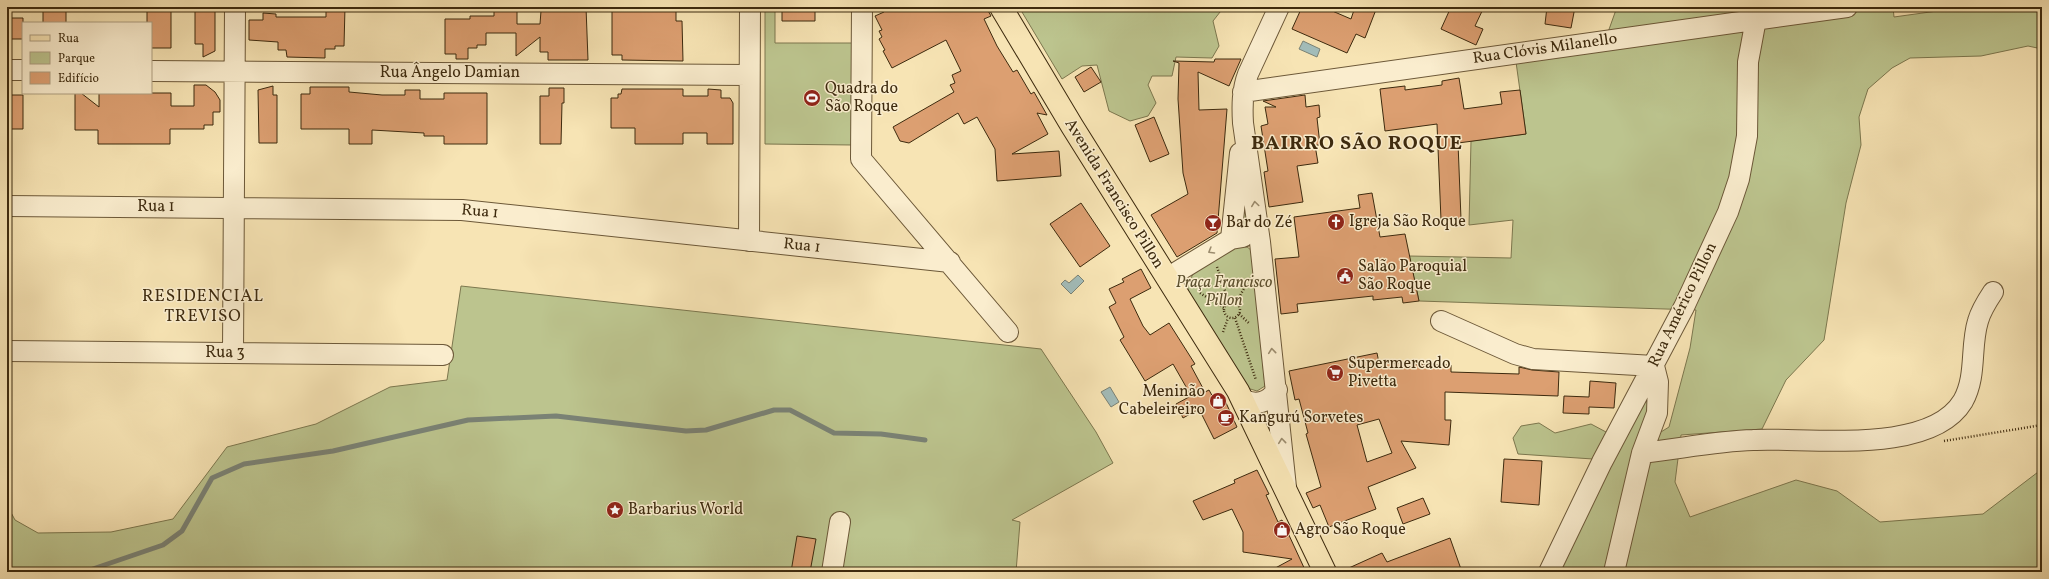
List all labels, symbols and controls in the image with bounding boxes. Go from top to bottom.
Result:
legend [22,22,152,94]
street label: Rua Clóvis Milanello [1471,28,1619,70]
text: Rua [58,31,79,47]
text: Parque [58,51,95,67]
street label: Rua Ângelo Damian [380,61,520,84]
text: Edifício [58,71,99,87]
place label: Quadra do São Roque [825,78,898,118]
sports icon: Quadra do São Roque [802,88,822,108]
street label: Avenida Francisco Pillon [1059,115,1169,273]
district label: BAIRRO SÃO ROQUE [1251,130,1463,158]
street label: Rua 1 [137,196,175,218]
street label: Rua 1 [460,199,500,225]
one-way arrow [1251,201,1260,207]
place label: Igreja São Roque [1349,211,1466,233]
place label: Bar do Zé [1226,212,1292,234]
church icon: Igreja São Roque [1326,212,1346,232]
bar icon: Bar do Zé [1203,213,1223,233]
street label: Rua 1 [782,233,822,259]
street label: Rua Américo Pillon [1643,239,1723,371]
one-way arrow [1208,246,1215,254]
place label: Salão Paroquial São Roque [1358,256,1467,296]
public building icon: Salão Paroquial São Roque [1335,266,1355,286]
park label: Praça Francisco Pillon [1176,272,1273,312]
district label: RESIDENCIAL TREVISO [142,285,264,328]
street label: Rua 3 [205,342,245,364]
one-way arrow [1268,348,1277,354]
place label: Supermercado Pivetta [1348,353,1450,393]
supermarket icon: Supermercado Pivetta [1325,363,1345,383]
place label: Meninão Cabeleireiro [1119,381,1205,421]
shop icon: Meninão Cabeleireiro [1208,391,1228,411]
place label: Kangurú Sorvetes [1239,407,1363,429]
cafe icon: Kangurú Sorvetes [1216,408,1236,428]
one-way arrow [1278,438,1287,444]
place label: Barbarius World [628,499,743,521]
place icon: Barbarius World [605,500,625,520]
place label: Agro São Roque [1295,519,1406,541]
shop icon: Agro São Roque [1272,520,1292,540]

